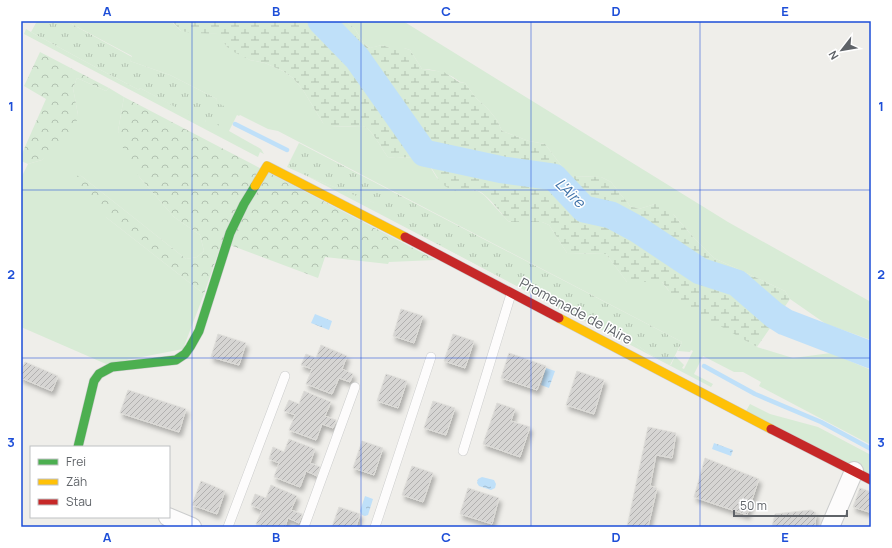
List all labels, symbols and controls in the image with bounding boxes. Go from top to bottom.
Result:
text: A [103,2,112,20]
text: B [272,2,280,20]
text: C [441,2,451,20]
text: D [611,2,621,20]
text: E [781,2,789,20]
north arrow [822,30,862,70]
text: N [824,48,841,63]
text: 1 [8,97,14,115]
text: 1 [878,97,884,115]
water label: L'Aire [551,173,591,213]
text: 2 [7,265,15,283]
text: 2 [877,265,885,283]
street label: Promenade de l'Aire [516,273,636,348]
text: 3 [7,433,15,451]
text: 3 [877,433,885,451]
legend [30,446,170,518]
text: Frei [66,453,86,470]
text: Zäh [66,473,87,490]
scale bar [734,492,847,518]
text: Stau [66,493,92,510]
text: 50 m [740,497,767,514]
text: A [103,528,112,546]
text: B [272,528,280,546]
text: C [441,528,451,546]
text: D [611,528,621,546]
text: E [781,528,789,546]

